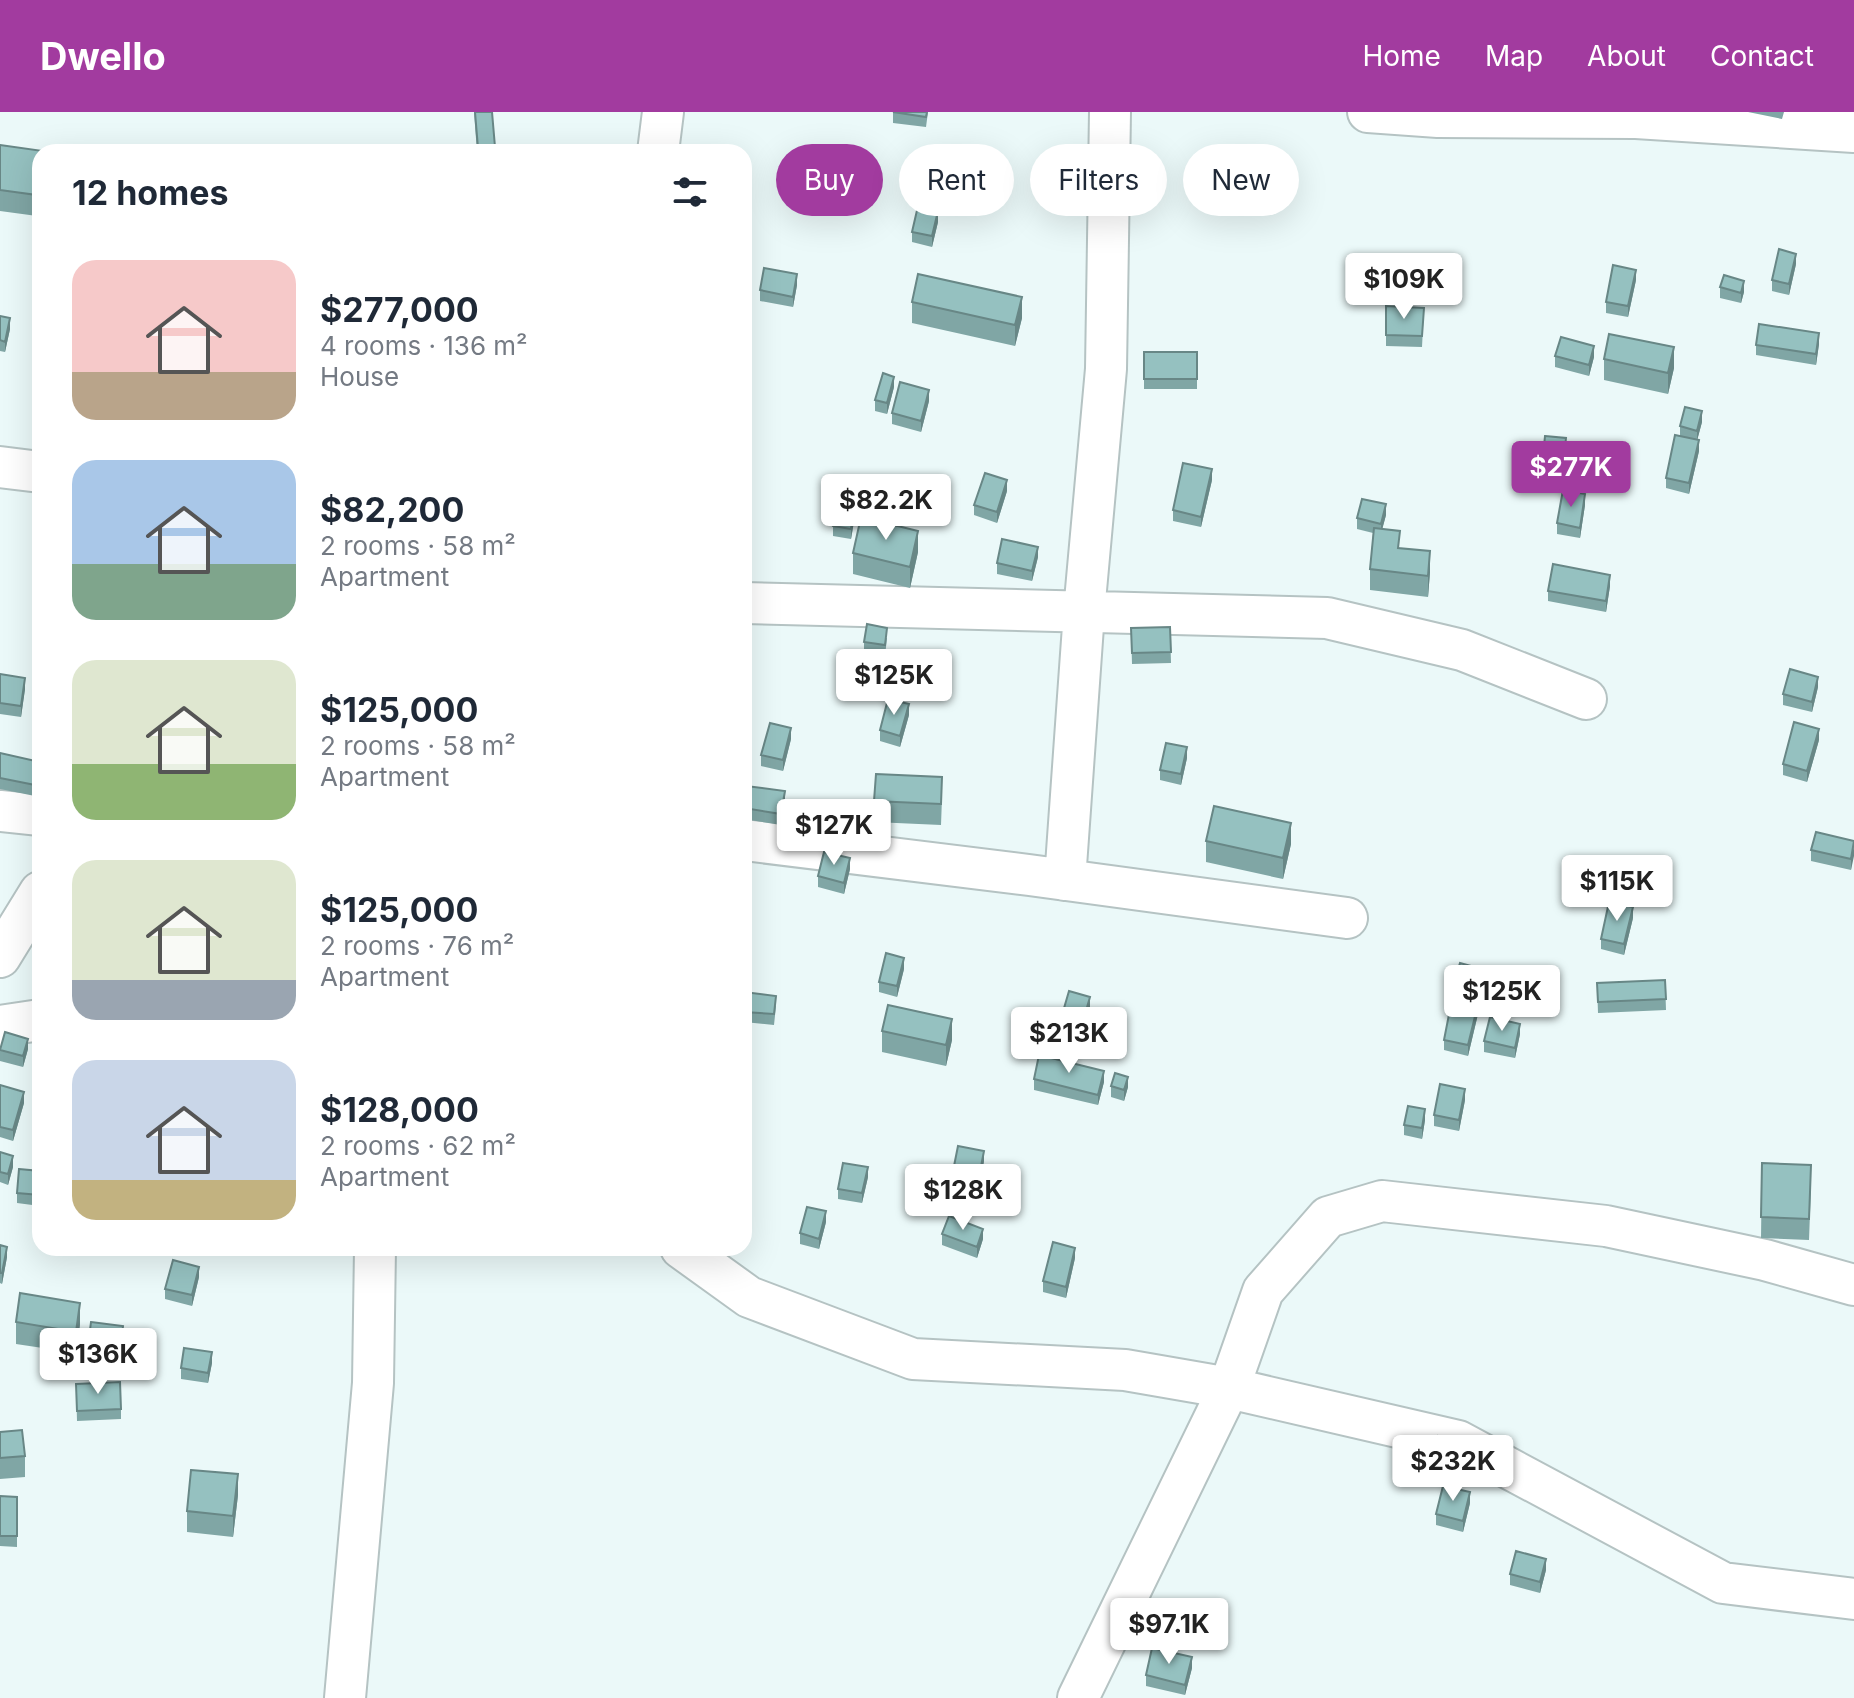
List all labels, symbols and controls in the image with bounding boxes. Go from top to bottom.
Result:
text: Dwello [40,33,166,79]
text: Home [1362,39,1441,73]
text: Map [1485,39,1543,73]
text: About [1587,39,1666,73]
text: Contact [1710,39,1814,73]
chip: Buy [776,144,883,216]
chip: Rent [899,144,1014,216]
chip: Filters [1030,144,1167,216]
chip: New [1183,144,1299,216]
icon: filters [668,170,712,214]
text: 12 homes [72,172,228,213]
pin: $109K [1348,253,1460,321]
text: $109K [1363,263,1445,294]
text: $277,000 [320,289,479,330]
icon: home [136,292,232,388]
text: 4 rooms · 136 m² [320,330,528,361]
text: House [320,361,399,392]
pin: $277K [1515,441,1627,509]
text: $277K [1530,451,1612,482]
pin: $82.2K [821,474,951,542]
text: $82.2K [839,484,933,515]
text: $82,200 [320,489,464,530]
icon: home [136,492,232,588]
text: 2 rooms · 58 m² [320,530,516,561]
text: Apartment [320,561,449,592]
pin: $125K [838,649,950,717]
text: $125K [854,659,934,690]
text: $125,000 [320,689,478,730]
icon: home [136,692,232,788]
text: 2 rooms · 58 m² [320,730,516,761]
text: Apartment [320,761,449,792]
pin: $127K [778,799,890,867]
text: $127K [795,809,873,840]
pin: $115K [1561,855,1673,923]
text: $115K [1580,865,1654,896]
text: $125,000 [320,889,478,930]
icon: home [136,892,232,988]
text: 2 rooms · 76 m² [320,930,514,961]
text: Apartment [320,961,449,992]
pin: $125K [1446,965,1558,1033]
text: $125K [1462,975,1542,1006]
pin: $213K [1013,1007,1125,1075]
text: $213K [1029,1017,1109,1048]
text: $128,000 [320,1089,479,1130]
icon: home [136,1092,232,1188]
text: 2 rooms · 62 m² [320,1130,516,1161]
text: Apartment [320,1161,449,1192]
pin: $128K [907,1164,1019,1232]
text: $128K [923,1174,1003,1205]
pin: $136K [42,1328,154,1396]
text: $136K [58,1338,138,1369]
pin: $232K [1397,1435,1509,1503]
text: $232K [1410,1445,1496,1476]
pin: $97.1K [1104,1598,1234,1666]
text: $97.1K [1128,1608,1210,1639]

